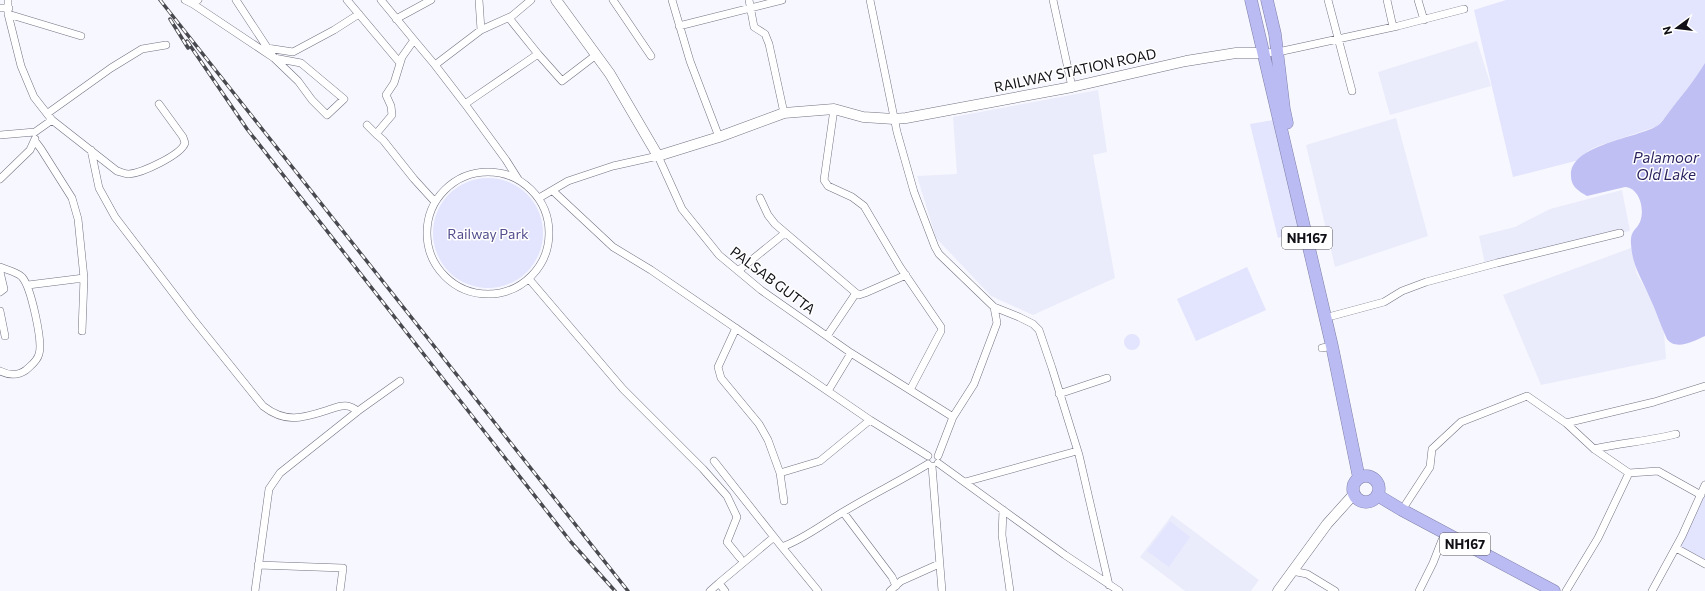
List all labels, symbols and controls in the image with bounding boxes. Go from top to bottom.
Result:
north arrow [1657,8,1697,48]
text: N [1660,25,1674,36]
street label: RAILWAY STATION ROAD [992,45,1158,95]
water label: Palamoor Old Lake [1633,148,1700,183]
park label: Railway Park [447,225,529,242]
road number: NH167 [1282,227,1332,249]
street label: PALSAB GUTTA [727,242,819,318]
road number: NH167 [1440,533,1490,555]

